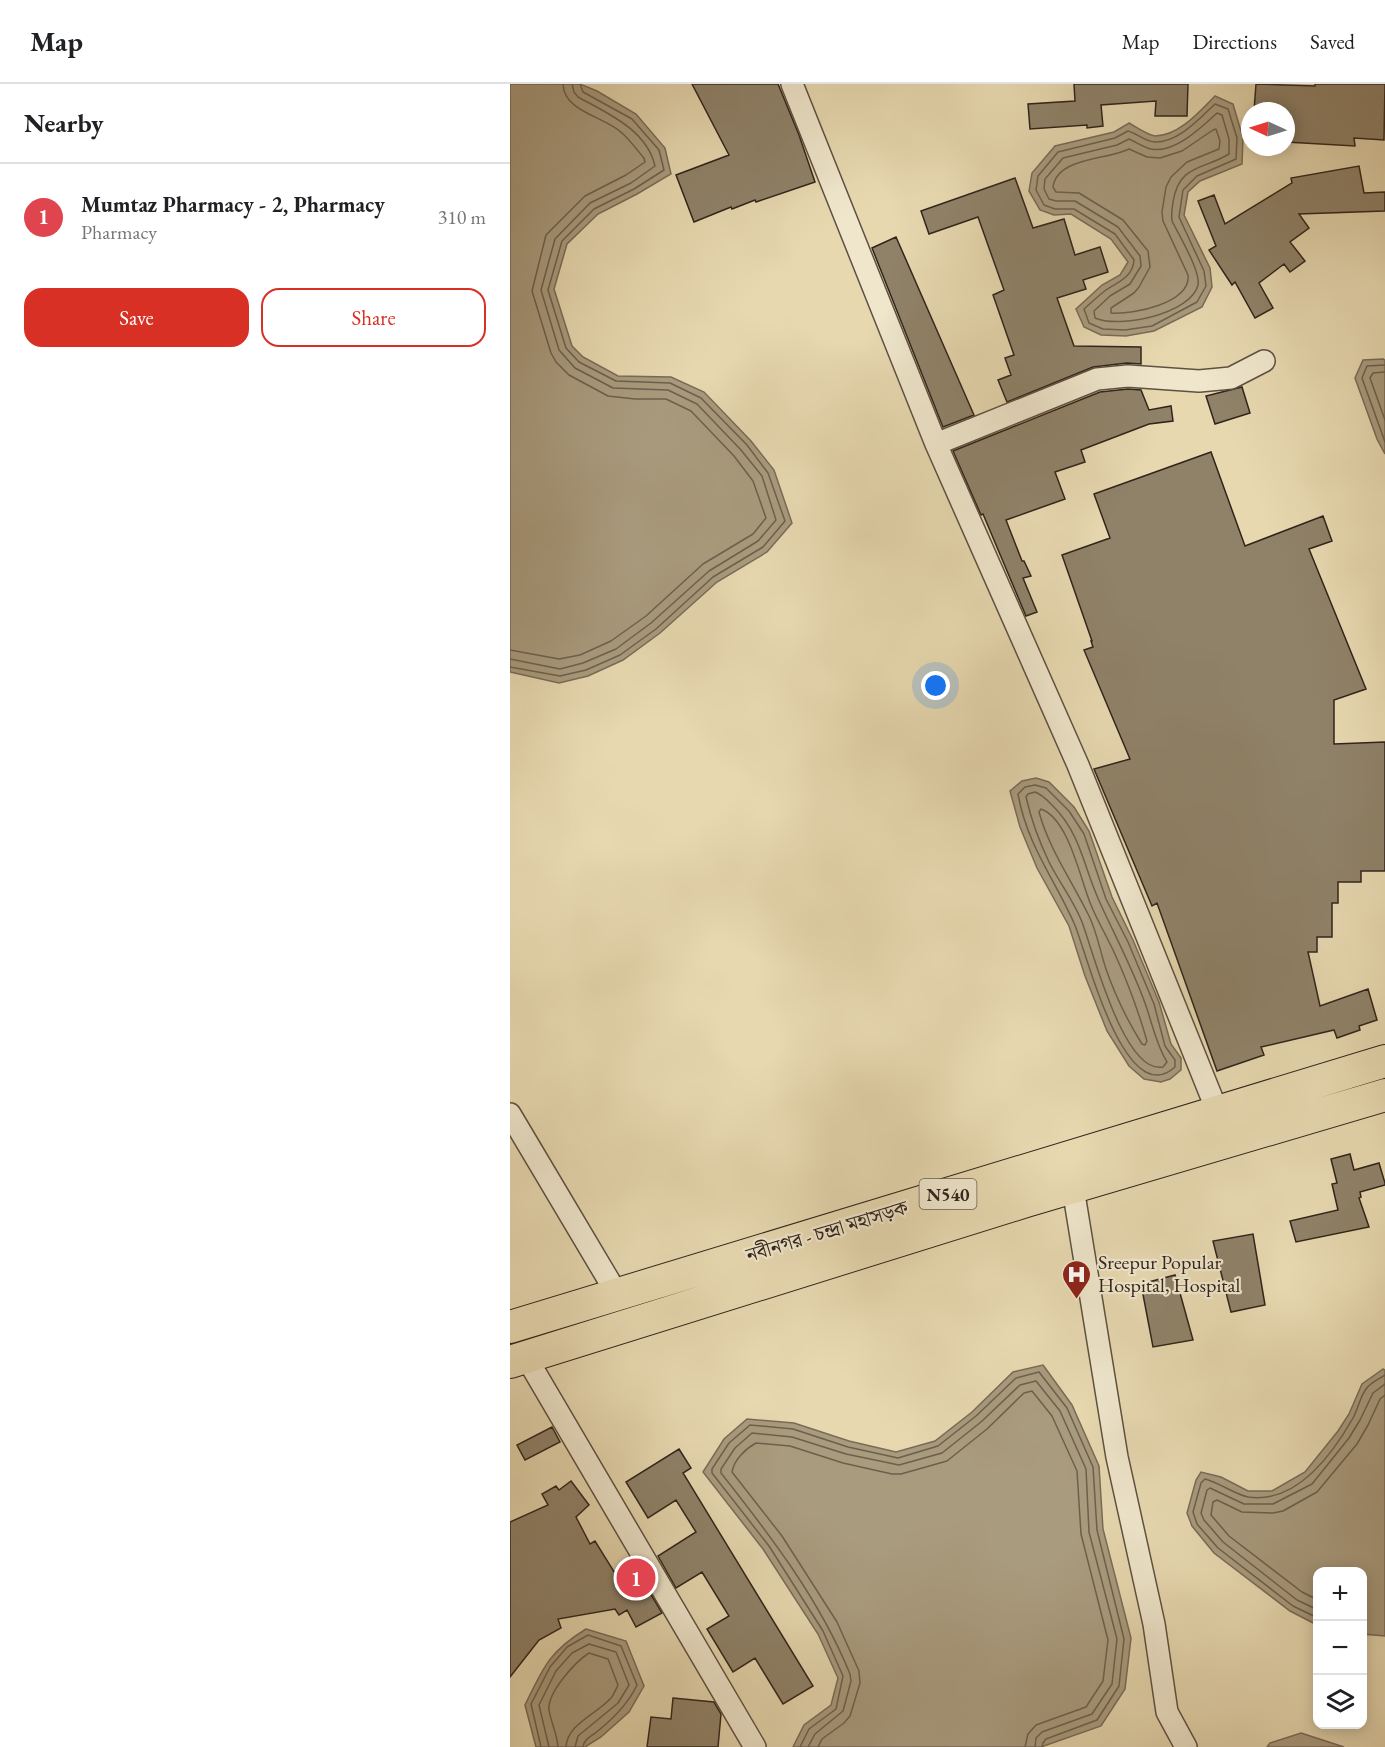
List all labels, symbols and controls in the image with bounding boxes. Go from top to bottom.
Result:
text: Map [30,23,83,59]
text: Map [1122,28,1159,55]
text: Directions [1192,28,1277,55]
text: Saved [1310,28,1355,55]
north arrow [1241,102,1295,156]
text: Nearby [24,106,104,140]
text: Mumtaz Pharmacy - 2, Pharmacy [81,190,385,219]
text: 1 [38,204,49,230]
text: 310 m [438,204,486,230]
text: Pharmacy [81,219,157,245]
button: Save [24,288,249,347]
button: Share [261,288,486,347]
your location [921,671,950,700]
road number: N540 [920,1179,976,1209]
street label: নবীনগর - চন্দ্রা মহাসড়ক [742,1194,912,1268]
place label: Sreepur Popular Hospital, Hospital [1098,1249,1241,1298]
hospital icon: Sreepur Popular Hospital, Hospital [1061,1258,1093,1300]
pin: 1 [616,1556,656,1600]
map controls [1313,1567,1367,1729]
button: + [1313,1567,1367,1621]
button: − [1313,1621,1367,1675]
button: layers [1313,1675,1367,1729]

